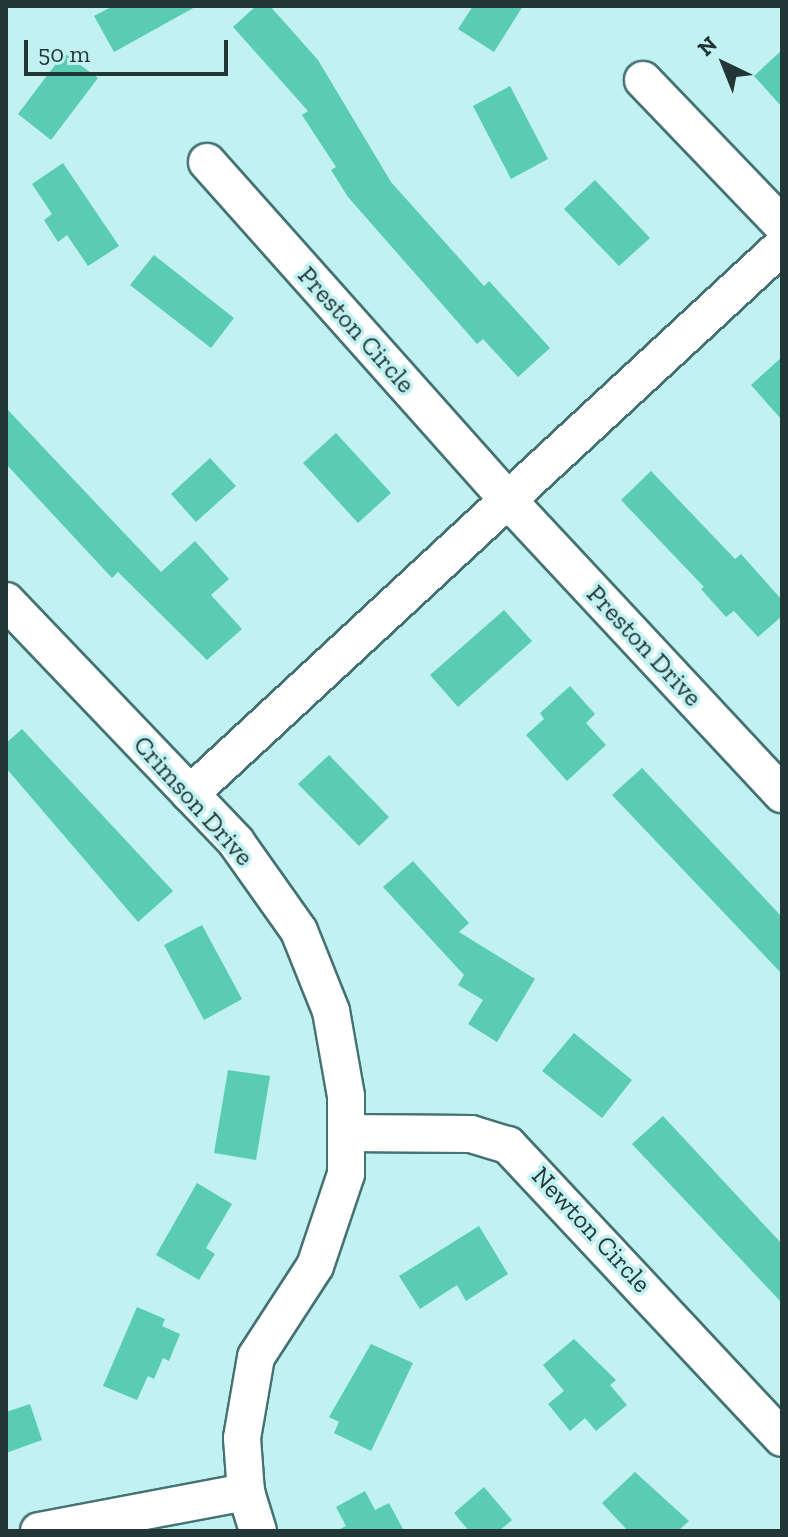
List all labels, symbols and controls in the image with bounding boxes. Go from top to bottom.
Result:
scale bar [28,24,232,74]
north arrow [684,24,764,104]
text: N [692,31,723,62]
text: 50 m [38,39,90,68]
street label: Preston Circle [291,260,421,400]
street label: Preston Drive [580,579,708,713]
street label: Crimson Drive [126,730,260,872]
street label: Newton Circle [525,1161,657,1299]

